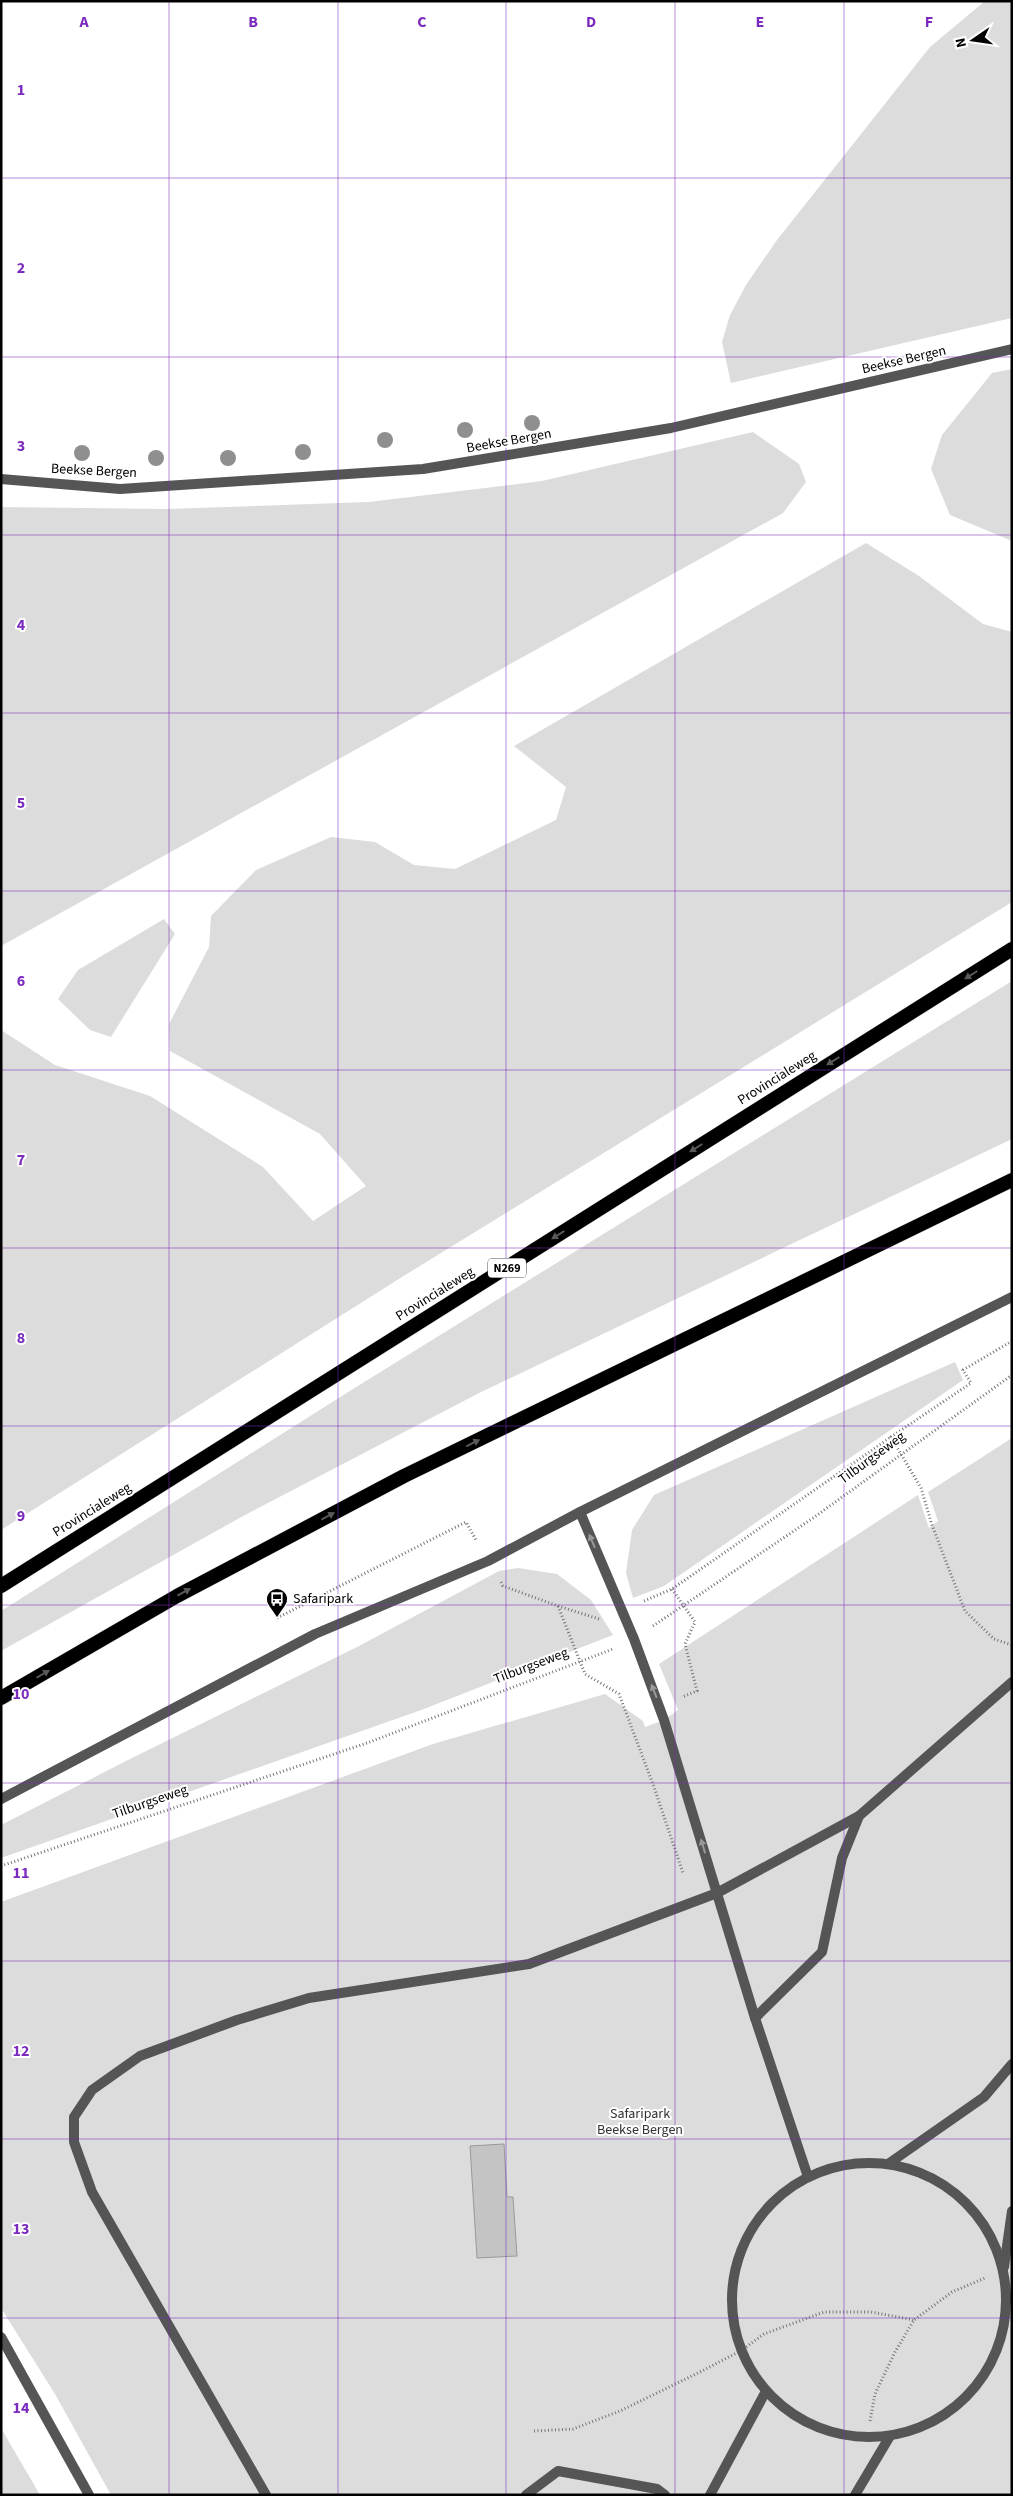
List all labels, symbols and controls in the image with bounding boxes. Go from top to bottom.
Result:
text: A [78,11,89,33]
text: B [248,11,258,33]
text: C [417,11,427,33]
text: D [586,11,596,33]
text: E [756,11,764,33]
text: F [925,11,933,33]
north arrow [948,15,998,65]
text: N [951,36,972,49]
text: 1 [17,79,25,101]
text: 2 [17,257,25,279]
street label: Beekse Bergen [860,341,948,379]
street label: Beekse Bergen [465,424,553,458]
text: 3 [17,435,25,457]
street label: Beekse Bergen [51,459,137,483]
text: 4 [17,614,26,636]
text: 5 [17,792,25,814]
text: 6 [17,970,25,992]
one-way arrow [964,970,977,979]
street label: Provincialeweg [734,1046,820,1110]
one-way arrow [827,1057,840,1066]
one-way arrow [689,1144,702,1153]
text: 7 [17,1149,25,1171]
one-way arrow [552,1230,565,1240]
road number: N269 [488,1258,526,1278]
street label: Provincialeweg [392,1262,478,1326]
text: 8 [17,1327,25,1349]
street label: Tilburgseweg [834,1427,910,1489]
one-way arrow [465,1439,480,1447]
street label: Provincialeweg [49,1478,135,1542]
text: 9 [17,1505,25,1527]
one-way arrow [320,1512,335,1520]
one-way arrow [588,1534,596,1548]
bus stop icon: Safaripark [265,1587,289,1618]
one-way arrow [177,1588,191,1596]
place label: Safaripark [293,1589,353,1609]
street label: Tilburgseweg [491,1643,571,1689]
one-way arrow [37,1669,50,1678]
text: 10 [13,1683,29,1705]
one-way arrow [650,1683,658,1698]
street label: Tilburgseweg [110,1780,190,1824]
one-way arrow [698,1838,706,1853]
text: 11 [13,1862,29,1884]
text: 12 [13,2040,29,2062]
park label: Safaripark Beekse Bergen [597,2104,683,2140]
text: 13 [13,2218,29,2240]
text: 14 [13,2397,30,2419]

